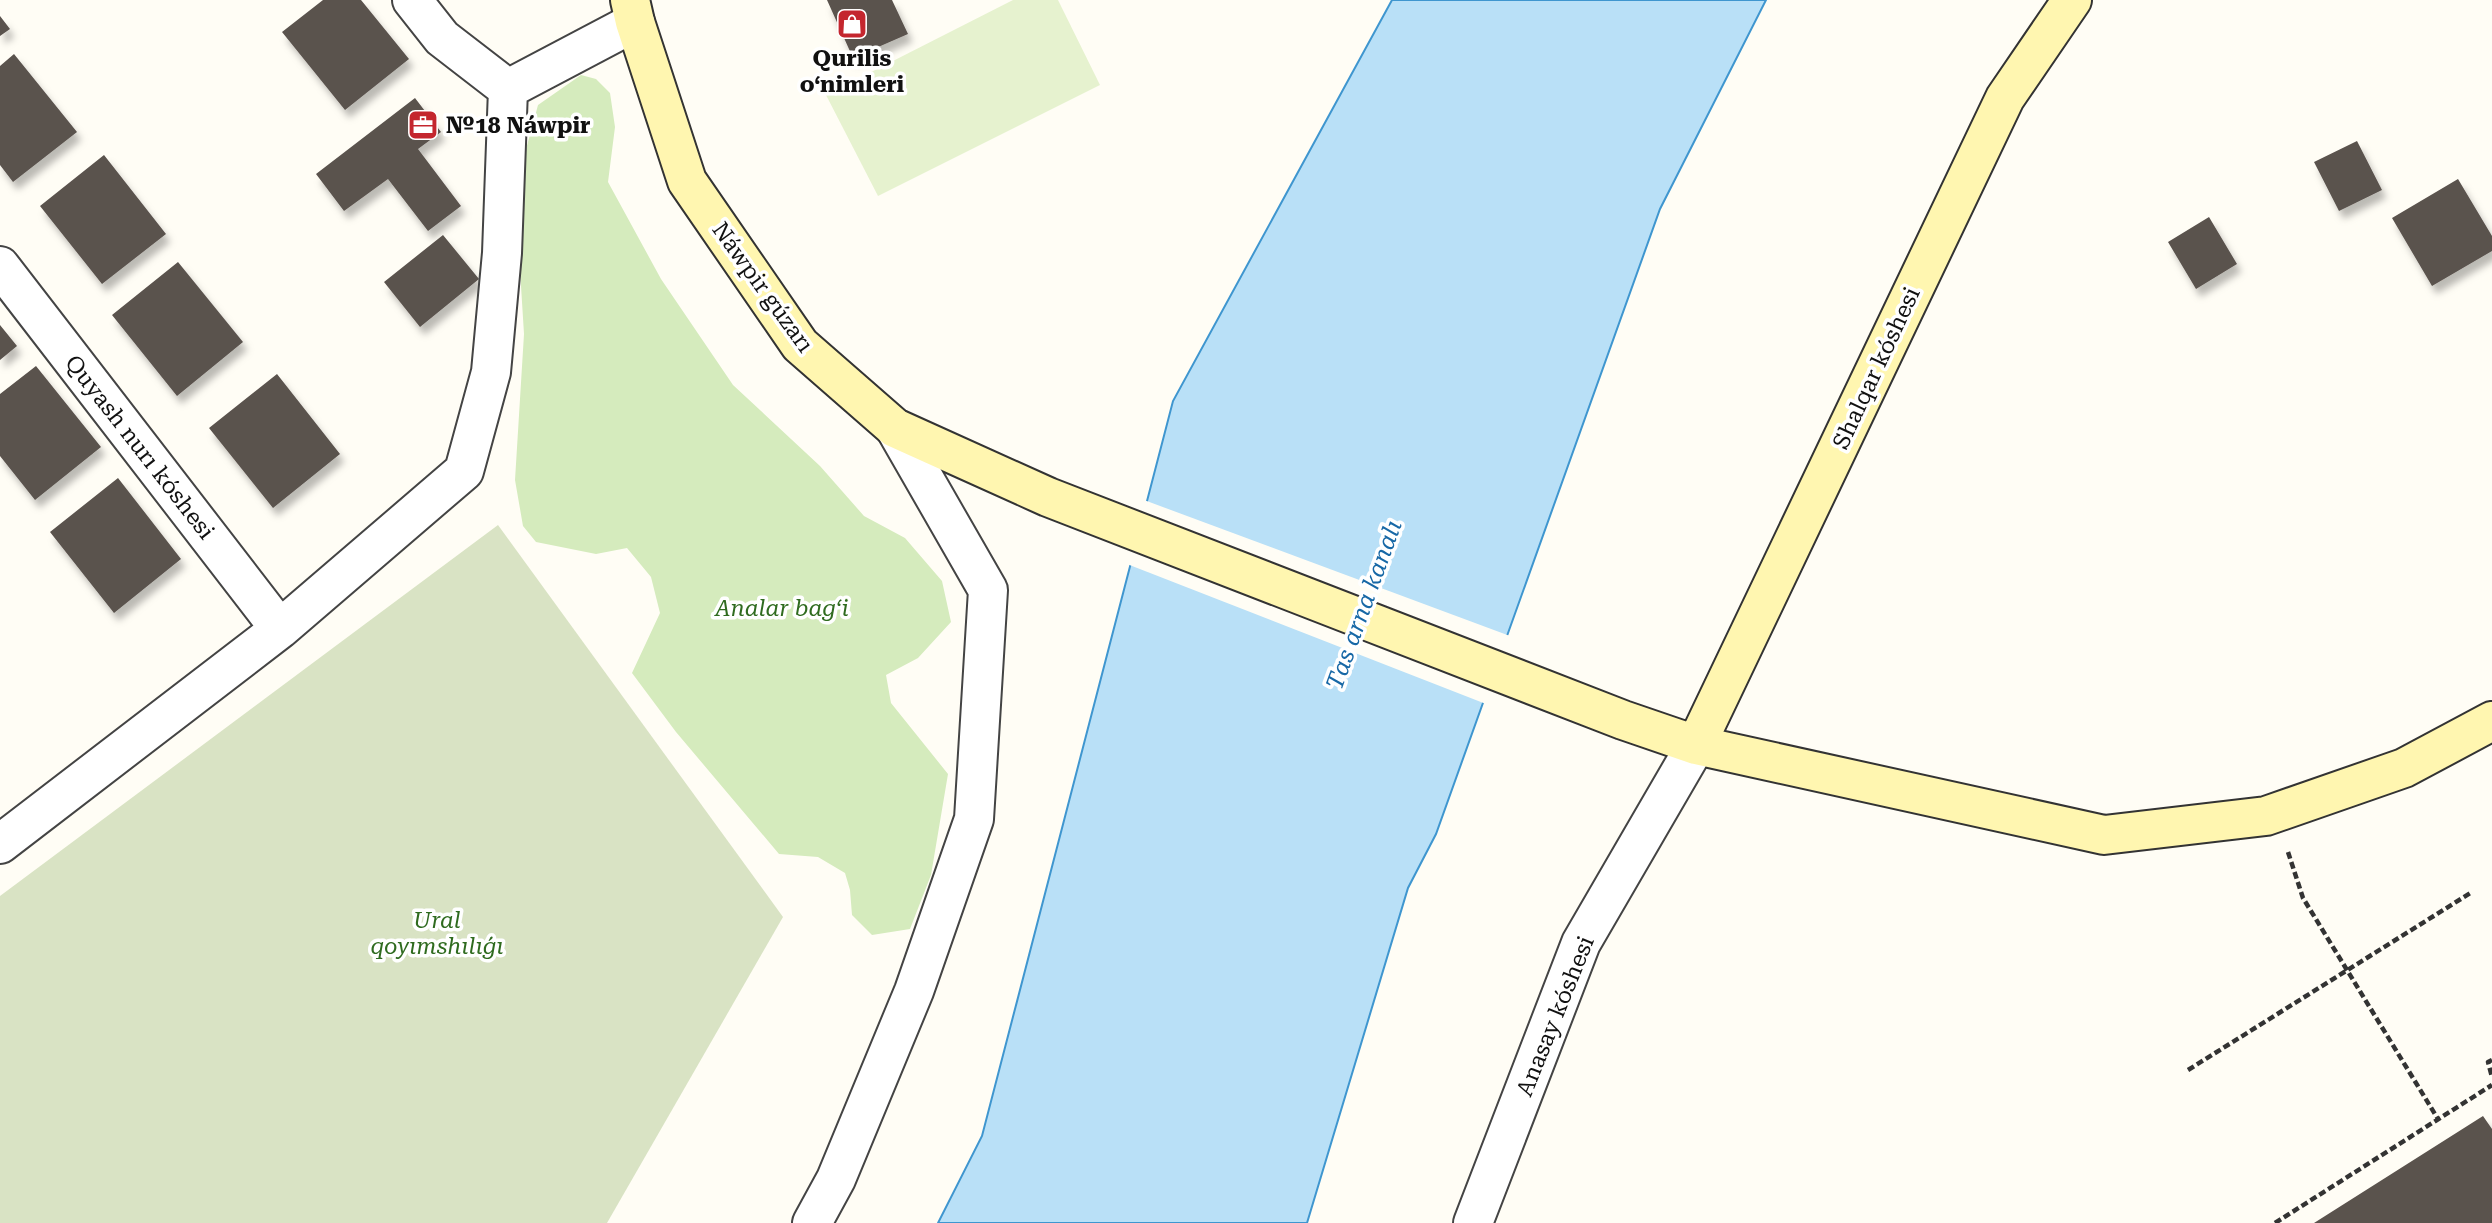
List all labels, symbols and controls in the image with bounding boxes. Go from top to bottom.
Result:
shop icon: Qurilis oʻnimleri [835,7,869,41]
place label: Qurilis oʻnimleri [800,45,905,98]
office icon: №18 Náwpir [406,108,440,142]
place label: №18 Náwpir [446,112,591,139]
street label: Náwpir gúzarı [706,217,819,358]
street label: Shalqar kóshesi [1827,283,1926,453]
street label: Quyash nurı kóshesi [59,350,220,545]
water label: Tas arna kanalı [1320,516,1408,694]
park label: Analar bagʻi [713,595,849,622]
park label: Ural qoyımshılıǵı [370,907,504,960]
street label: Anasay kóshesi [1511,932,1600,1100]

